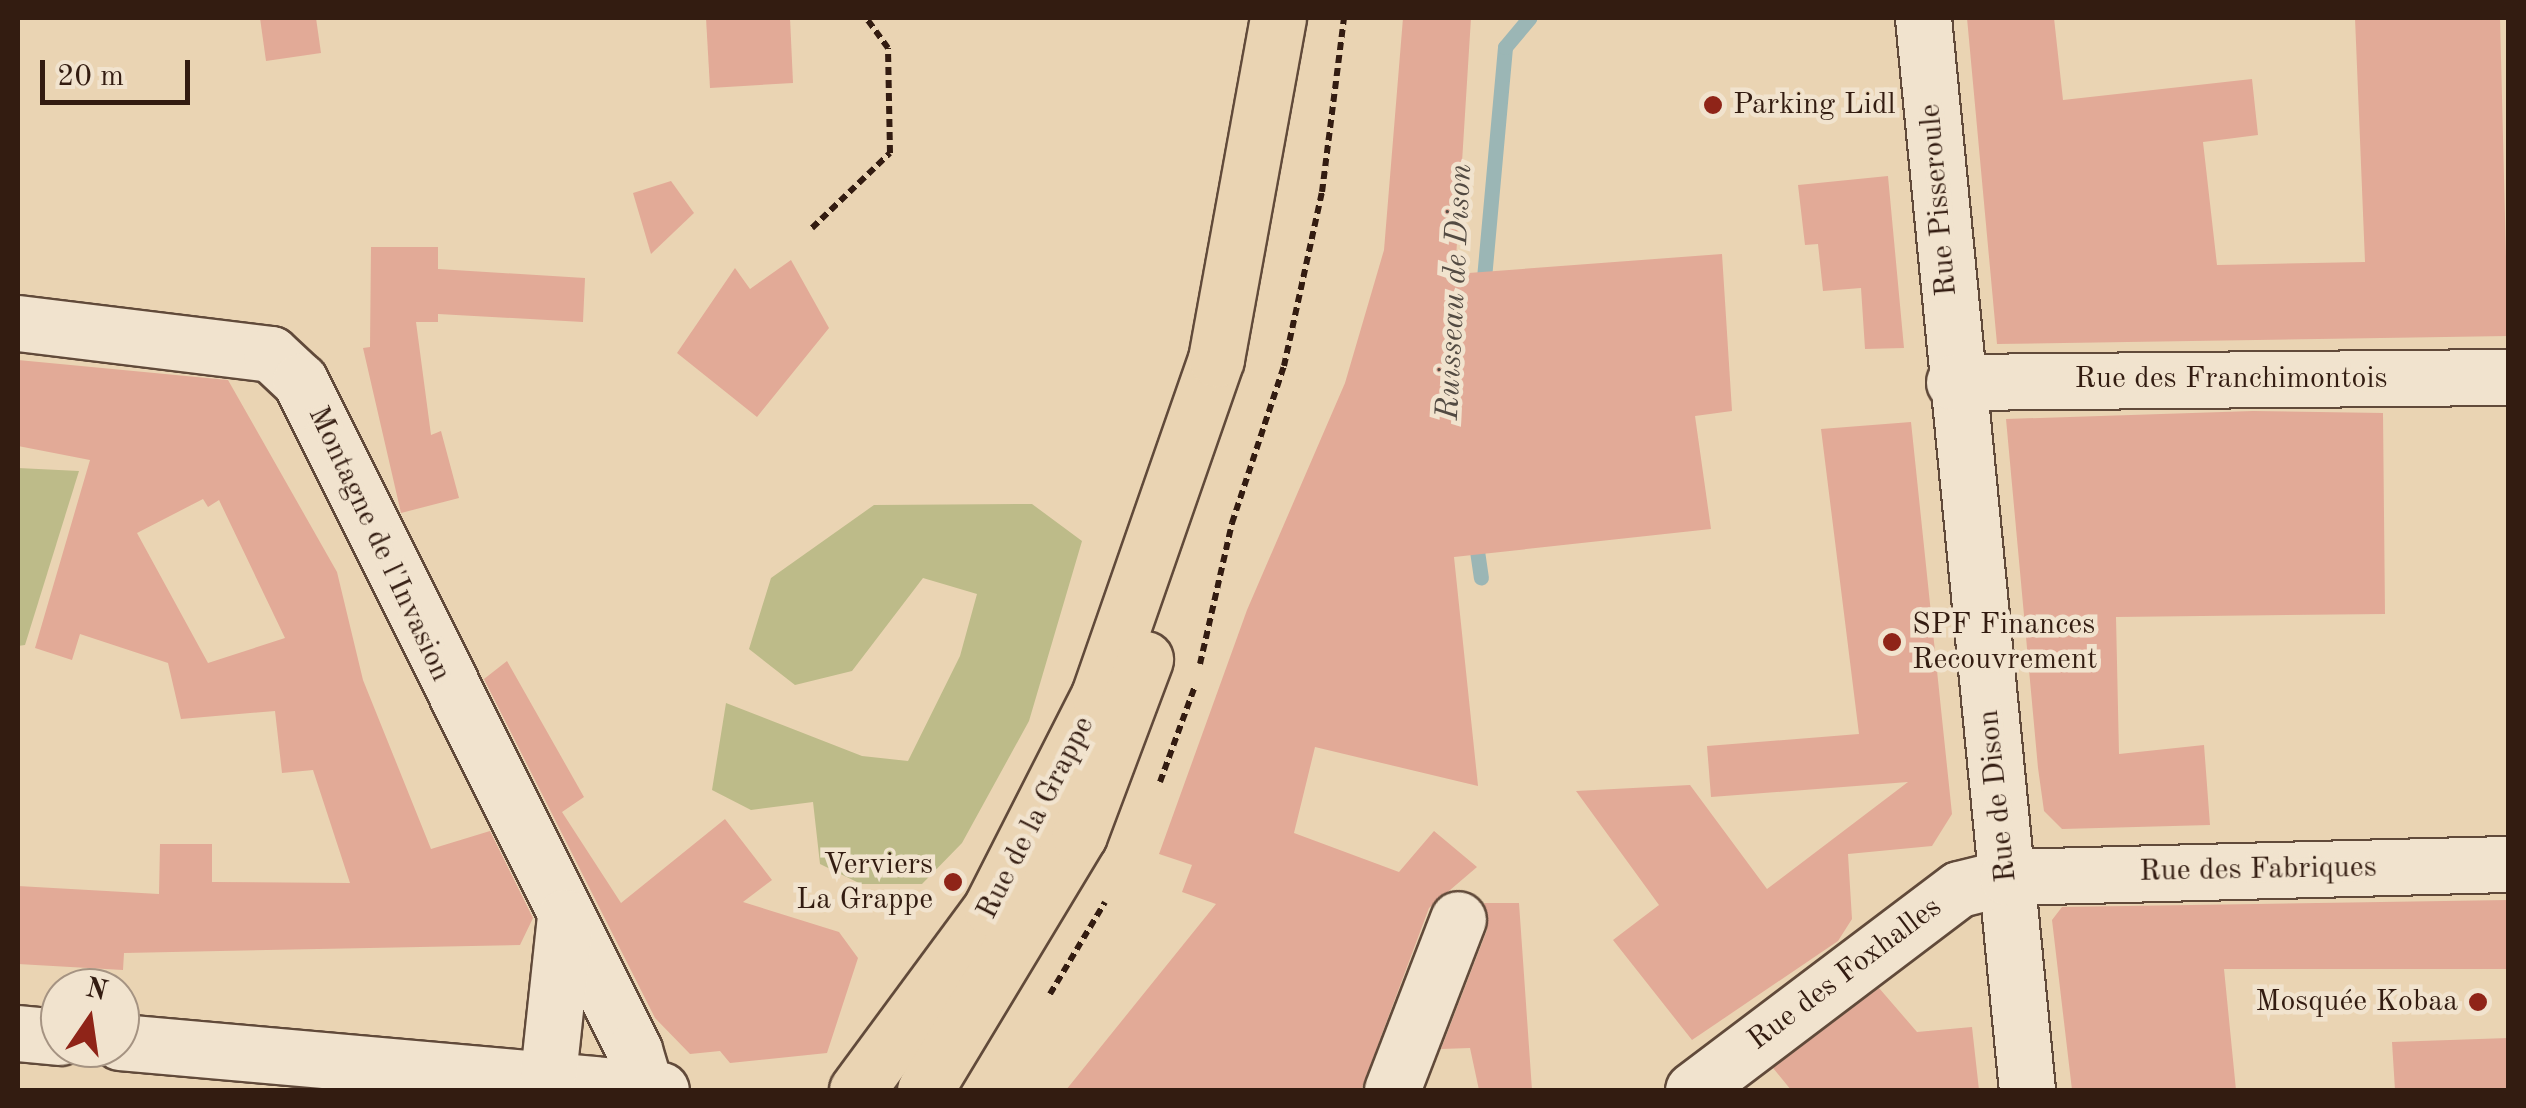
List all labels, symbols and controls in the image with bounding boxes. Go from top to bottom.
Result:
scale bar [45,40,195,102]
text: 20 m [57,62,124,92]
place label: Parking Lidl [1733,87,1896,123]
marker: Parking Lidl [1702,94,1724,116]
street label: Rue Pisseroule [1913,102,1965,298]
water label: Ruisseau de Dison [1430,163,1482,421]
street label: Rue des Franchimontois [2074,361,2388,397]
street label: Montagne de l'Invasion [299,401,459,687]
place label: SPF Finances Recouvrement [1912,607,2098,678]
marker: SPF Finances Recouvrement [1881,631,1903,653]
street label: Rue de Dison [1971,708,2025,884]
street label: Rue de la Grappe [969,711,1103,925]
place label: Verviers La Grappe [796,847,933,918]
street label: Rue des Fabriques [2139,850,2377,890]
marker: Verviers La Grappe [942,871,964,893]
street label: Rue des Foxhalles [1741,890,1949,1058]
north arrow [40,968,140,1068]
text: N [83,975,110,1007]
place label: Mosquée Kobaa [2255,984,2458,1020]
marker: Mosquée Kobaa [2467,991,2489,1013]

